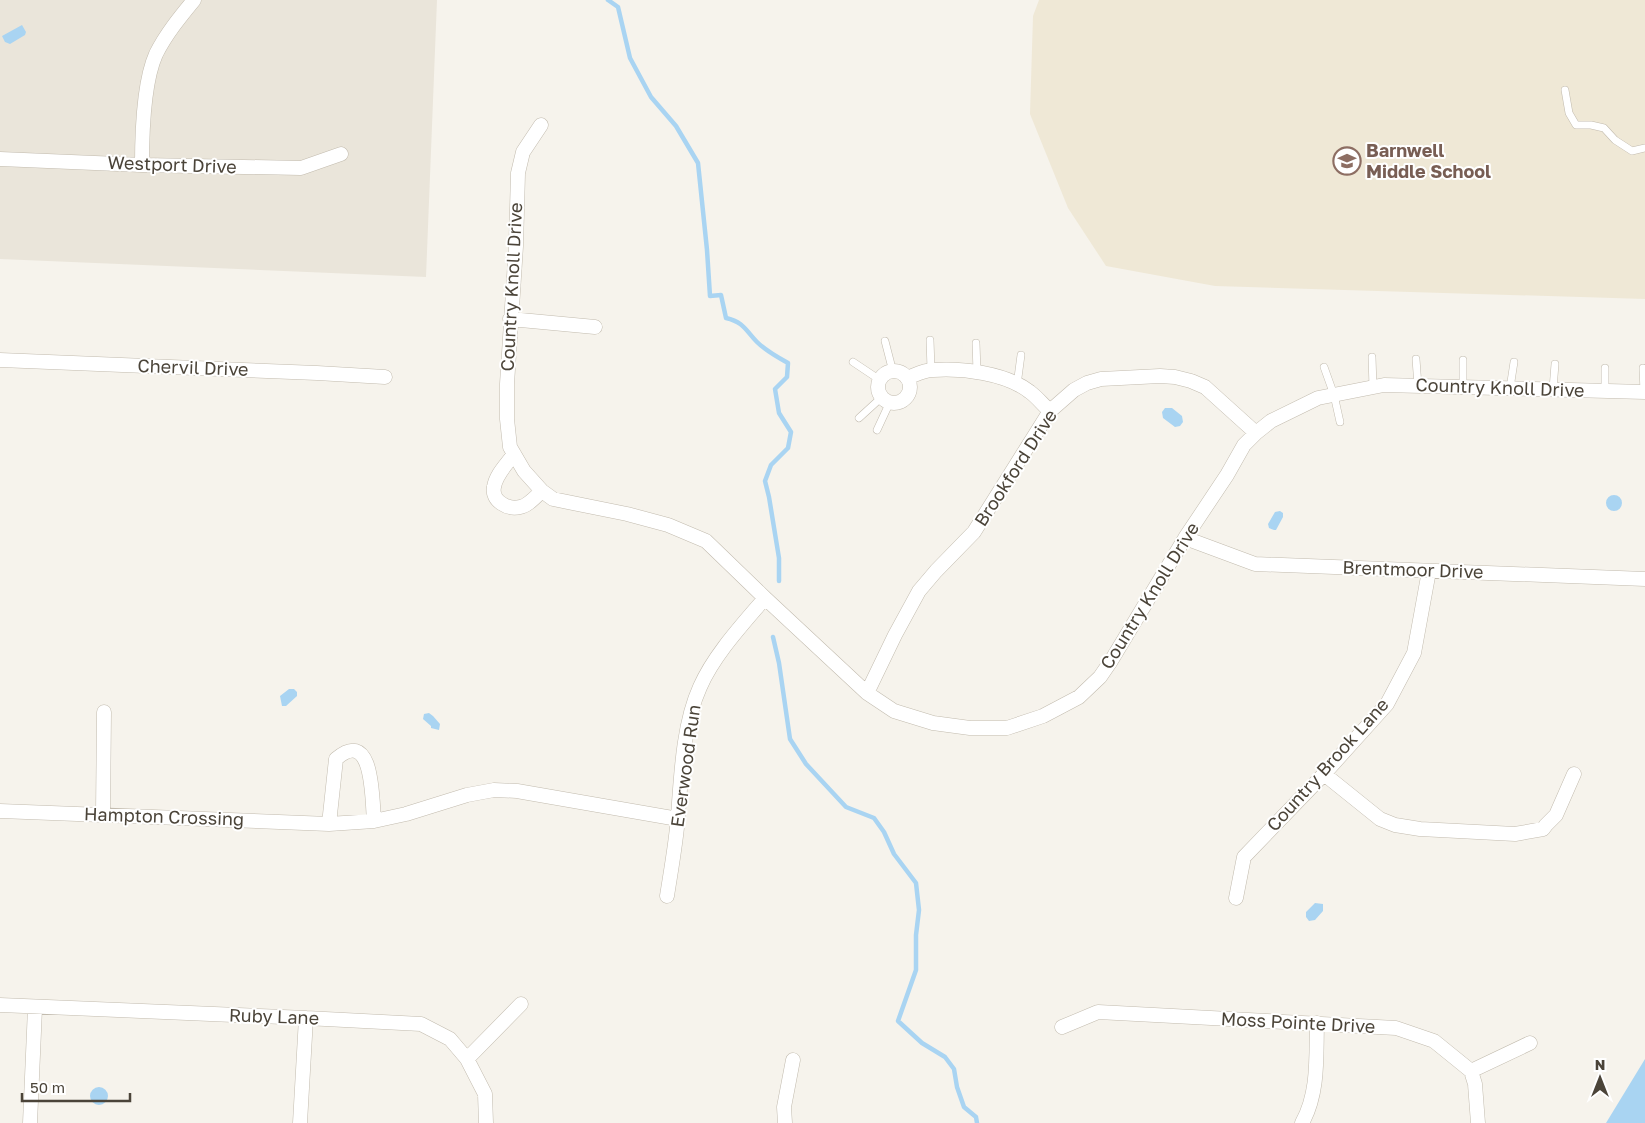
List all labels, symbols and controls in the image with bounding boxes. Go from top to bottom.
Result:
place label: Barnwell Middle School [1366,139,1491,182]
school or university icon: Barnwell Middle School [1332,146,1362,176]
street label: Westport Drive [107,151,237,177]
street label: Country Knoll Drive [496,202,526,372]
street label: Chervil Drive [137,354,249,380]
street label: Country Knoll Drive [1415,373,1585,401]
street label: Brookford Drive [969,405,1061,530]
street label: Country Knoll Drive [1095,518,1203,673]
street label: Brentmoor Drive [1342,556,1484,582]
street label: Country Brook Lane [1262,693,1393,835]
street label: Everwood Run [666,703,705,829]
street label: Hampton Crossing [84,802,245,830]
street label: Ruby Lane [229,1003,319,1029]
street label: Moss Pointe Drive [1220,1007,1376,1037]
north arrow [1575,1053,1625,1103]
text: N [1595,1056,1605,1073]
scale bar [22,1070,130,1102]
text: 50 m [30,1078,65,1096]

